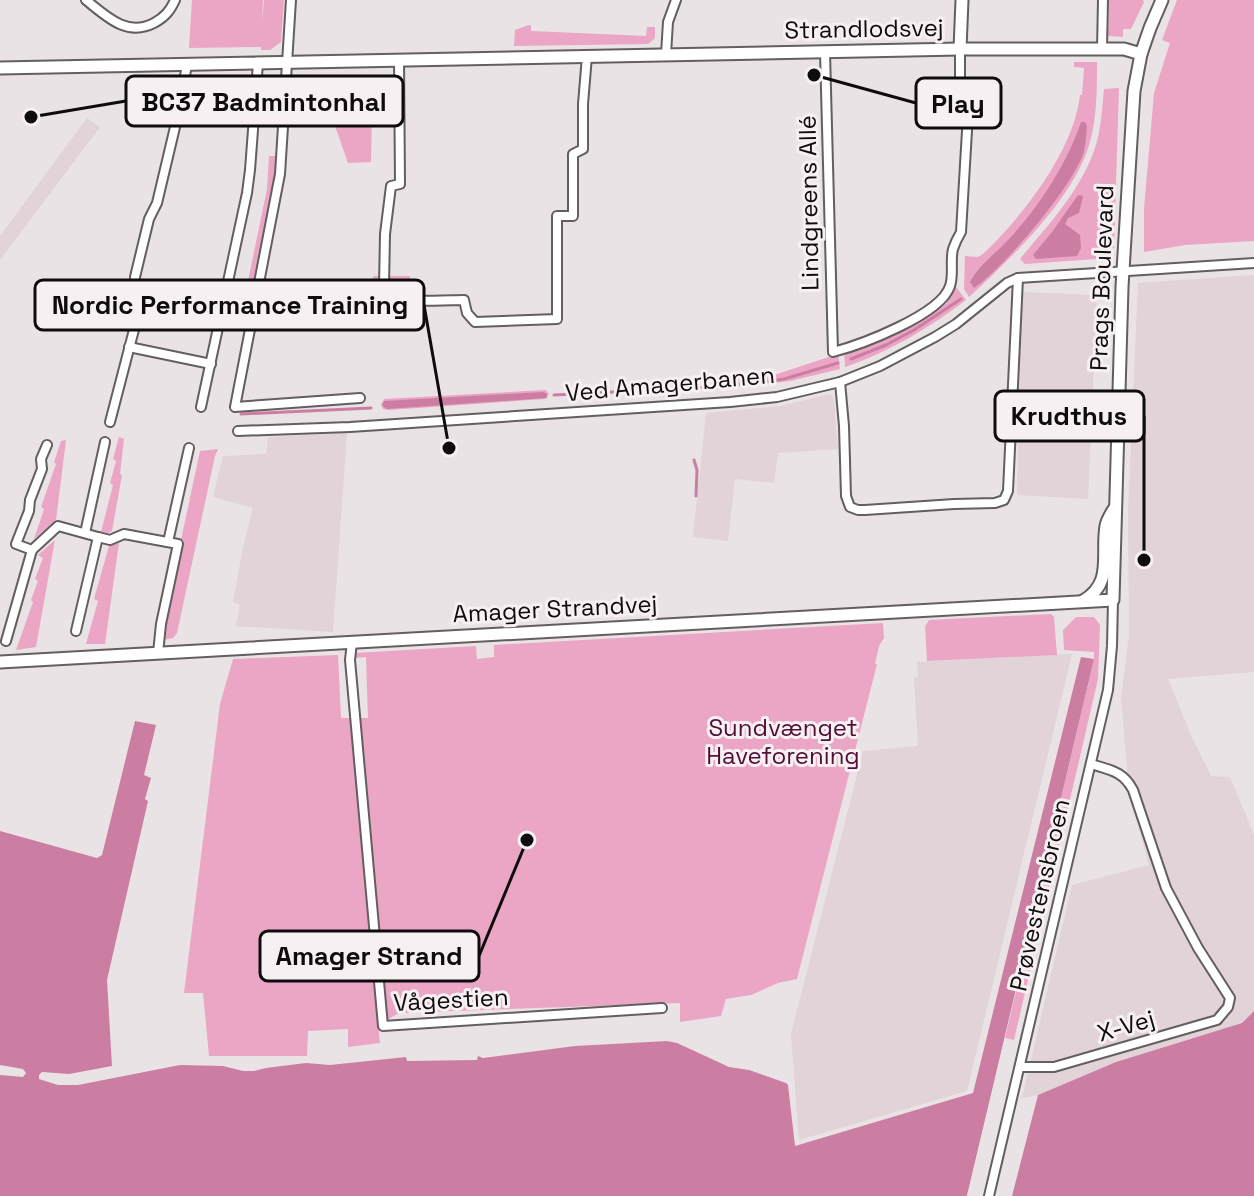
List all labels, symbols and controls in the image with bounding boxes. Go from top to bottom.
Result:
street label: Strandlodsvej [784,12,944,45]
callout: BC37 Badmintonhal [126,76,403,126]
callout: Play [916,78,1001,128]
text: BC37 Badmintonhal [141,85,387,119]
text: Play [931,87,985,121]
street label: Lindgreens Allé [791,115,826,291]
street label: Prags Boulevard [1083,184,1120,372]
callout: Nordic Performance Training [35,280,424,330]
text: Nordic Performance Training [52,288,408,322]
street label: Ved Amagerbanen [564,359,776,408]
callout: Krudthus [995,391,1144,441]
text: Krudthus [1011,399,1127,433]
street label: Amager Strandvej [452,588,658,629]
park label: Sundvænget Haveforening [706,712,860,771]
street label: Prøvestensbroen [1002,796,1077,994]
callout: Amager Strand [260,931,479,981]
text: Amager Strand [275,939,463,973]
street label: Vågestien [393,981,509,1018]
street label: X-Vej [1094,1003,1158,1048]

